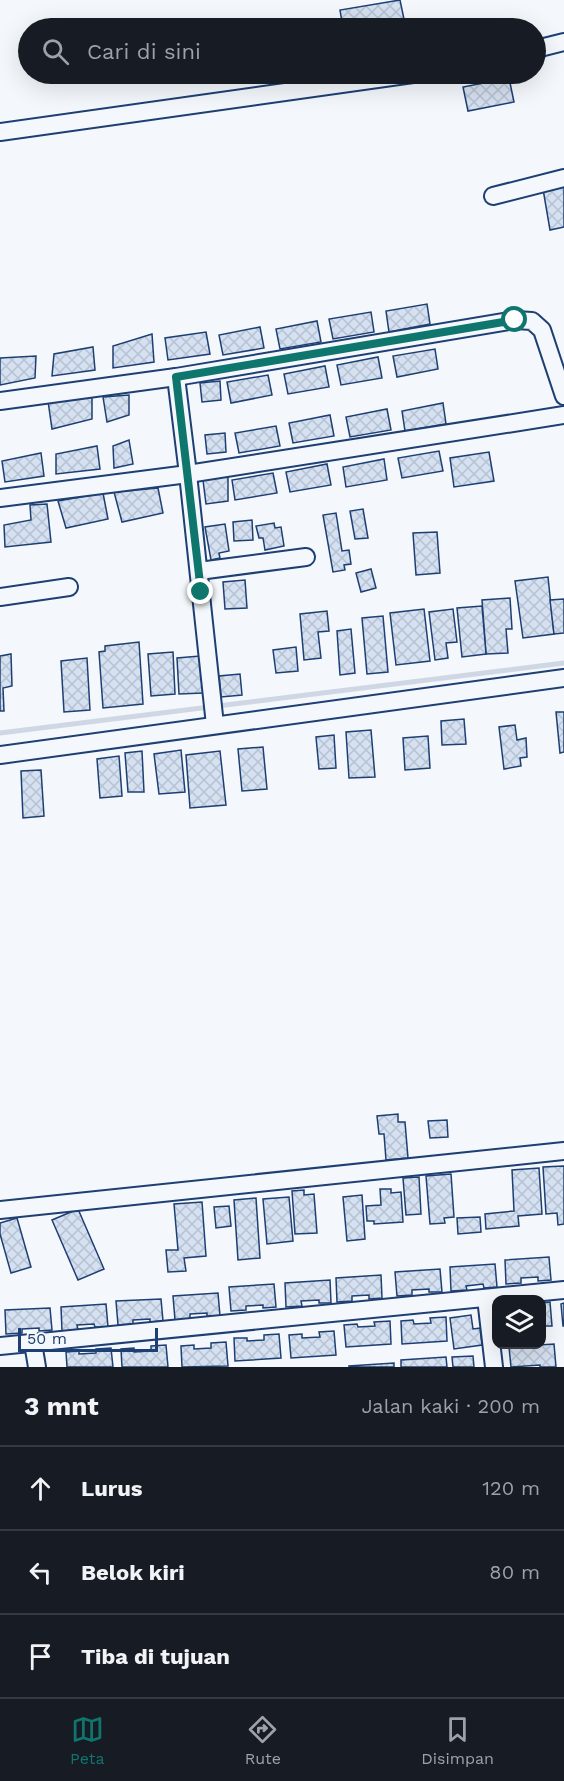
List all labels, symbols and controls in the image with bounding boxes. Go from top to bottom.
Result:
search box [18,18,546,84]
icon: search [39,35,72,68]
text: Cari di sini [87,39,201,64]
route start [501,306,527,332]
route end [187,578,213,604]
map controls [492,1295,546,1349]
button: layers [492,1295,546,1349]
scale bar [18,1325,158,1352]
text: 50 m [27,1329,67,1348]
text: 3 mnt [24,1391,99,1421]
text: Jalan kaki · 200 m [361,1394,540,1418]
icon: ahead [24,1472,57,1505]
text: Lurus [81,1476,143,1501]
text: 120 m [482,1476,540,1500]
icon: left [24,1556,57,1589]
text: Belok kiri [81,1560,185,1585]
text: 80 m [489,1560,540,1584]
icon: arrive [24,1640,57,1673]
text: Tiba di tujuan [81,1644,230,1669]
tab: Peta [70,1713,104,1768]
tab: Rute [245,1713,281,1768]
tab: Disimpan [421,1713,494,1768]

